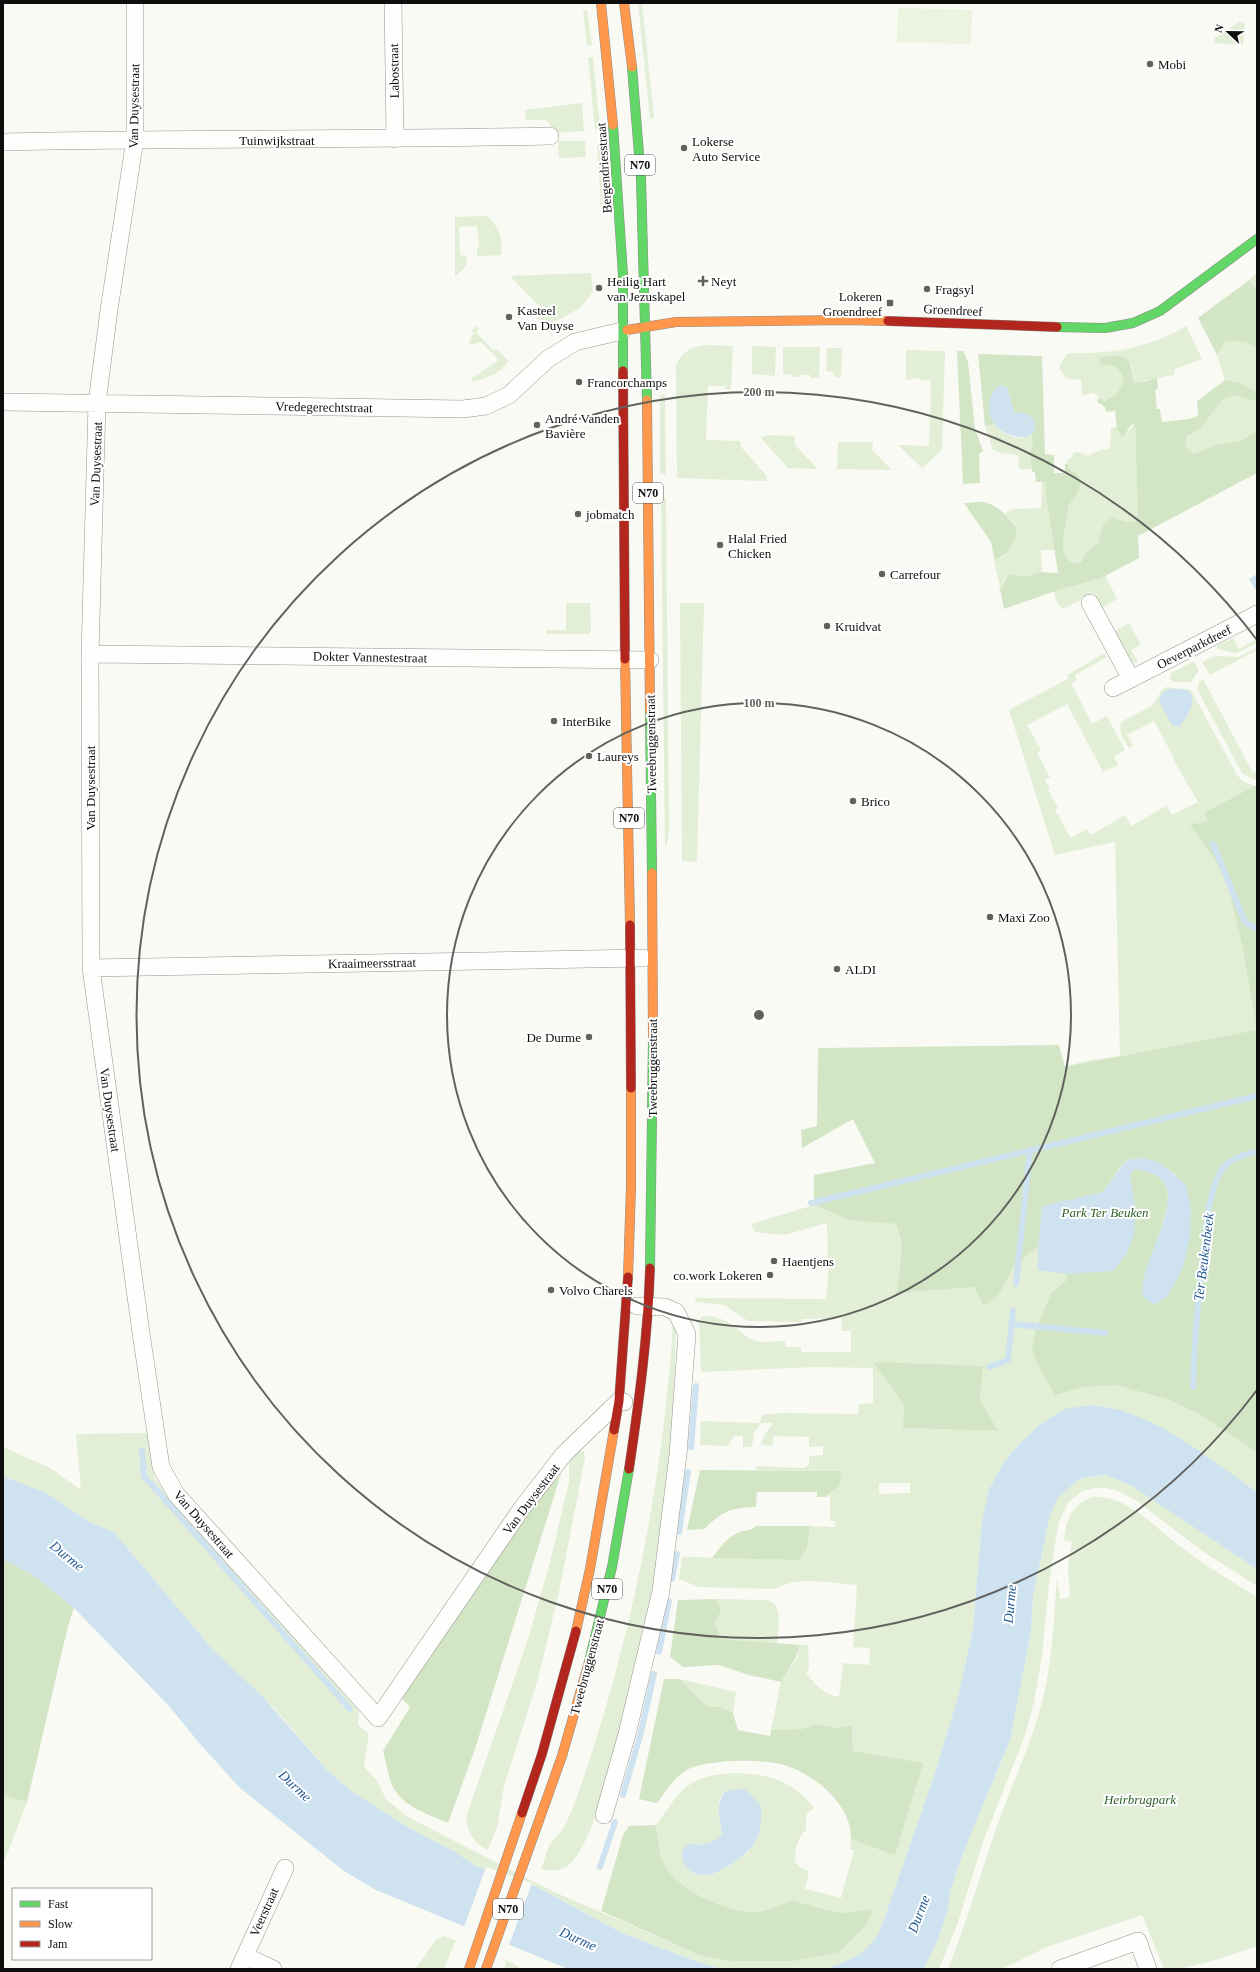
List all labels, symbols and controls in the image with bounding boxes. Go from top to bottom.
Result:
north arrow [1208,12,1248,52]
text: N [1212,22,1226,34]
street label: Labostraat [386,43,402,99]
place label: Mobi [1158,57,1187,72]
marker: Mobi [1145,59,1155,69]
street label: Van Duysestraat [126,63,142,149]
street label: Bergendriesstraat [593,122,615,214]
street label: Tuinwijkstraat [239,133,315,148]
place label: Lokerse Auto Service [692,134,760,164]
marker: Lokerse Auto Service [679,143,689,153]
road number: N70 [625,155,655,175]
place label: Heilig Hart van Jezuskapel [607,274,686,304]
place label: Neyt [711,274,737,289]
marker: Neyt [698,276,708,286]
place label: Fragsyl [935,282,974,297]
marker: Heilig Hart van Jezuskapel [594,283,604,293]
marker: Fragsyl [922,284,932,294]
place label: Lokeren Groendreef [823,289,883,319]
marker: Lokeren Groendreef [885,298,895,308]
street label: Groendreef [923,301,984,319]
place label: Kasteel Van Duyse [517,303,574,333]
marker: Kasteel Van Duyse [504,312,514,322]
place label: Francorchamps [587,375,667,390]
marker: Francorchamps [574,377,584,387]
text: 200 m [744,385,775,399]
street label: Vredegerechtstraat [275,399,373,415]
place label: André Vanden Bavière [545,411,620,441]
marker: André Vanden Bavière [532,420,542,430]
street label: Van Duysestraat [87,421,105,507]
road number: N70 [633,483,663,503]
place label: jobmatch [585,507,635,522]
marker: jobmatch [573,509,583,519]
place label: Halal Fried Chicken [728,531,787,561]
marker: Halal Fried Chicken [715,540,725,550]
place label: Carrefour [890,567,941,582]
marker: Carrefour [877,569,887,579]
place label: Kruidvat [835,619,882,634]
marker: Kruidvat [822,621,832,631]
street label: Oeverparkdreef [1154,622,1234,672]
street label: Dokter Vannestestraat [313,649,428,666]
street label: Tweebruggenstraat [643,694,659,793]
text: 100 m [744,696,775,710]
place label: InterBike [562,714,611,729]
marker: InterBike [549,716,559,726]
street label: Van Duysestraat [83,745,98,830]
place label: Laureys [597,749,639,764]
marker: Laureys [584,751,594,761]
place label: Brico [861,794,890,809]
marker: Brico [848,796,858,806]
road number: N70 [614,808,644,828]
place label: Maxi Zoo [998,910,1050,925]
marker: Maxi Zoo [985,912,995,922]
street label: Kraaimeersstraat [328,955,417,971]
place label: ALDI [845,962,876,977]
marker: ALDI [832,964,842,974]
centre of rings [752,1008,766,1022]
street label: Tweebruggenstraat [645,1018,660,1117]
place label: De Durme [526,1030,581,1045]
marker: De Durme [584,1032,594,1042]
street label: Van Duysestraat [97,1067,123,1153]
park label: Park Ter Beuken [1061,1205,1148,1220]
water label: Ter Beukenbeek [1191,1211,1217,1302]
place label: Haentjens [782,1254,834,1269]
marker: Haentjens [769,1256,779,1266]
place label: co.work Lokeren [673,1268,762,1283]
marker: co.work Lokeren [765,1270,775,1280]
place label: Volvo Charels [559,1283,633,1298]
marker: Volvo Charels [546,1285,556,1295]
street label: Van Duysestraat [499,1460,563,1537]
street label: Van Duysestraat [171,1487,238,1561]
water label: Durme [46,1537,87,1574]
road number: N70 [592,1579,622,1599]
water label: Durme [1001,1584,1019,1625]
street label: Tweebruggenstraat [567,1617,607,1717]
water label: Durme [275,1767,314,1805]
park label: Heirbrugpark [1103,1792,1176,1807]
street label: Veerstraat [247,1885,282,1939]
legend [12,1888,152,1960]
water label: Durme [905,1893,933,1936]
text: Fast [48,1897,69,1911]
road number: N70 [493,1899,523,1919]
text: Slow [48,1917,73,1931]
water label: Durme [556,1924,599,1954]
text: Jam [48,1937,68,1951]

